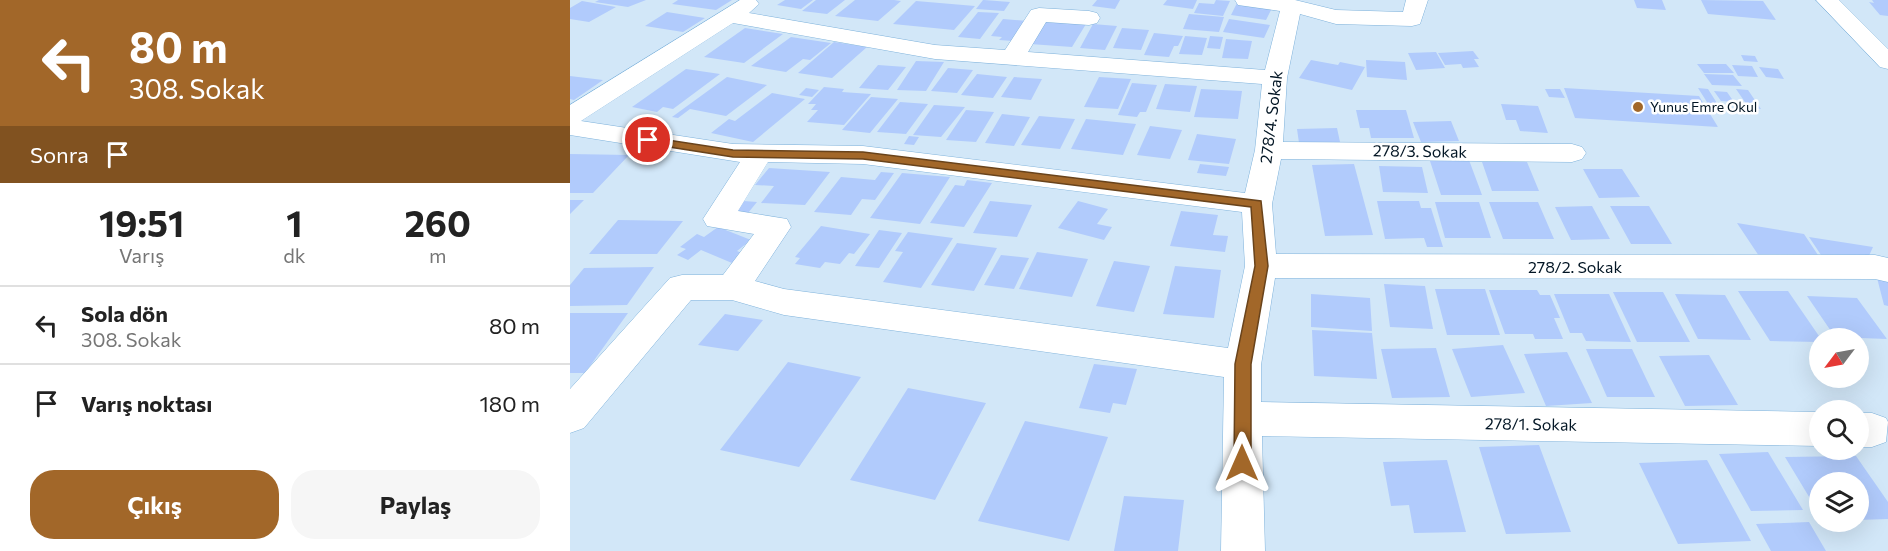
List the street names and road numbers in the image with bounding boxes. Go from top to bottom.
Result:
street label: 278/4. Sokak [1255,69,1286,164]
street label: 278/3. Sokak [1373,140,1468,161]
street label: 278/2. Sokak [1528,257,1622,276]
street label: 278/1. Sokak [1485,413,1578,434]

